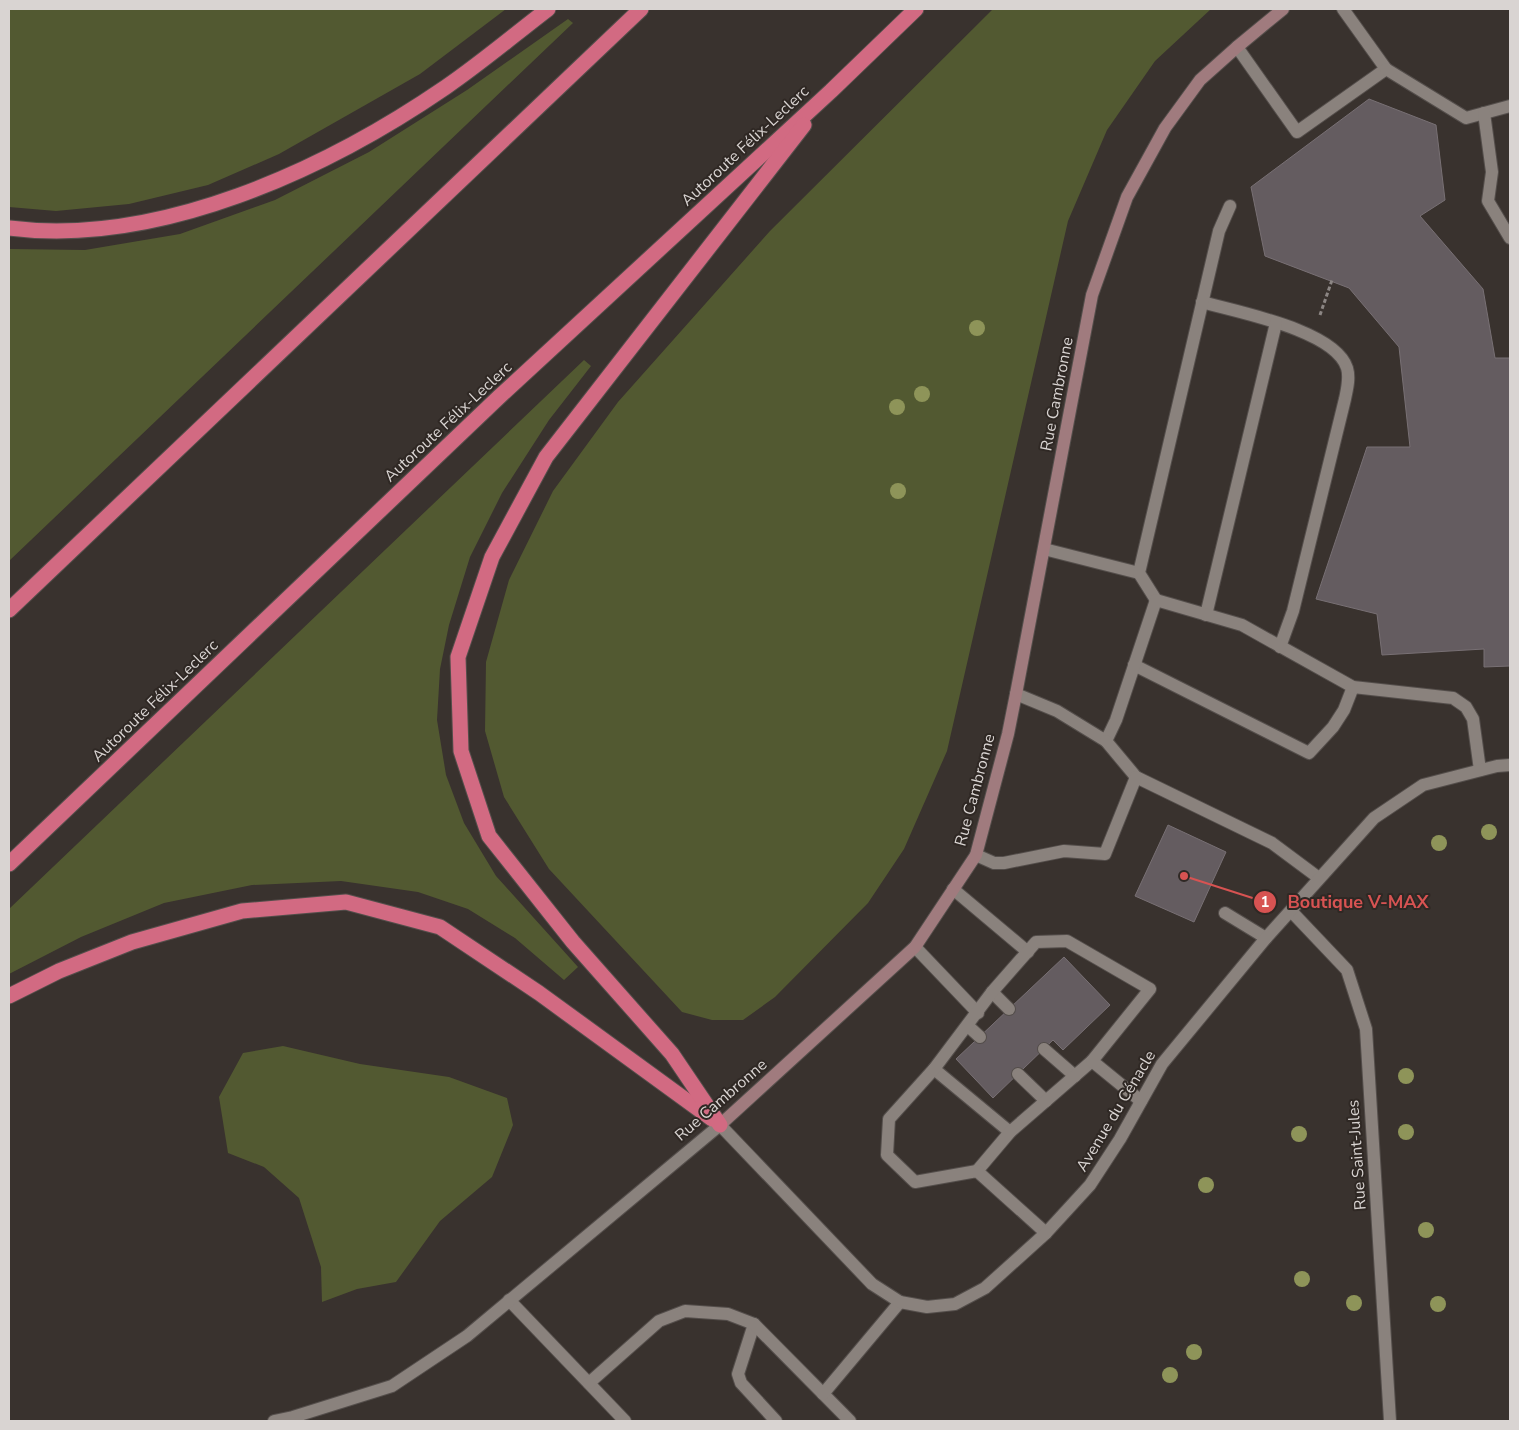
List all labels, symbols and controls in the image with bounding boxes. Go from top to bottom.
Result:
street label: Autoroute Félix-Leclerc [676,80,814,211]
street label: Rue Cambronne [1035,335,1079,453]
street label: Autoroute Félix-Leclerc [379,356,517,487]
street label: Autoroute Félix-Leclerc [87,634,223,767]
street label: Rue Cambronne [949,731,1001,849]
callout: Boutique V-MAX [1252,885,1438,918]
text: Boutique V-MAX [1287,890,1429,914]
text: 1 [1260,892,1270,912]
street label: Avenue du Cénacle [1071,1046,1161,1176]
street label: Rue Cambronne [670,1054,772,1146]
street label: Rue Saint-Jules [1342,1099,1372,1211]

